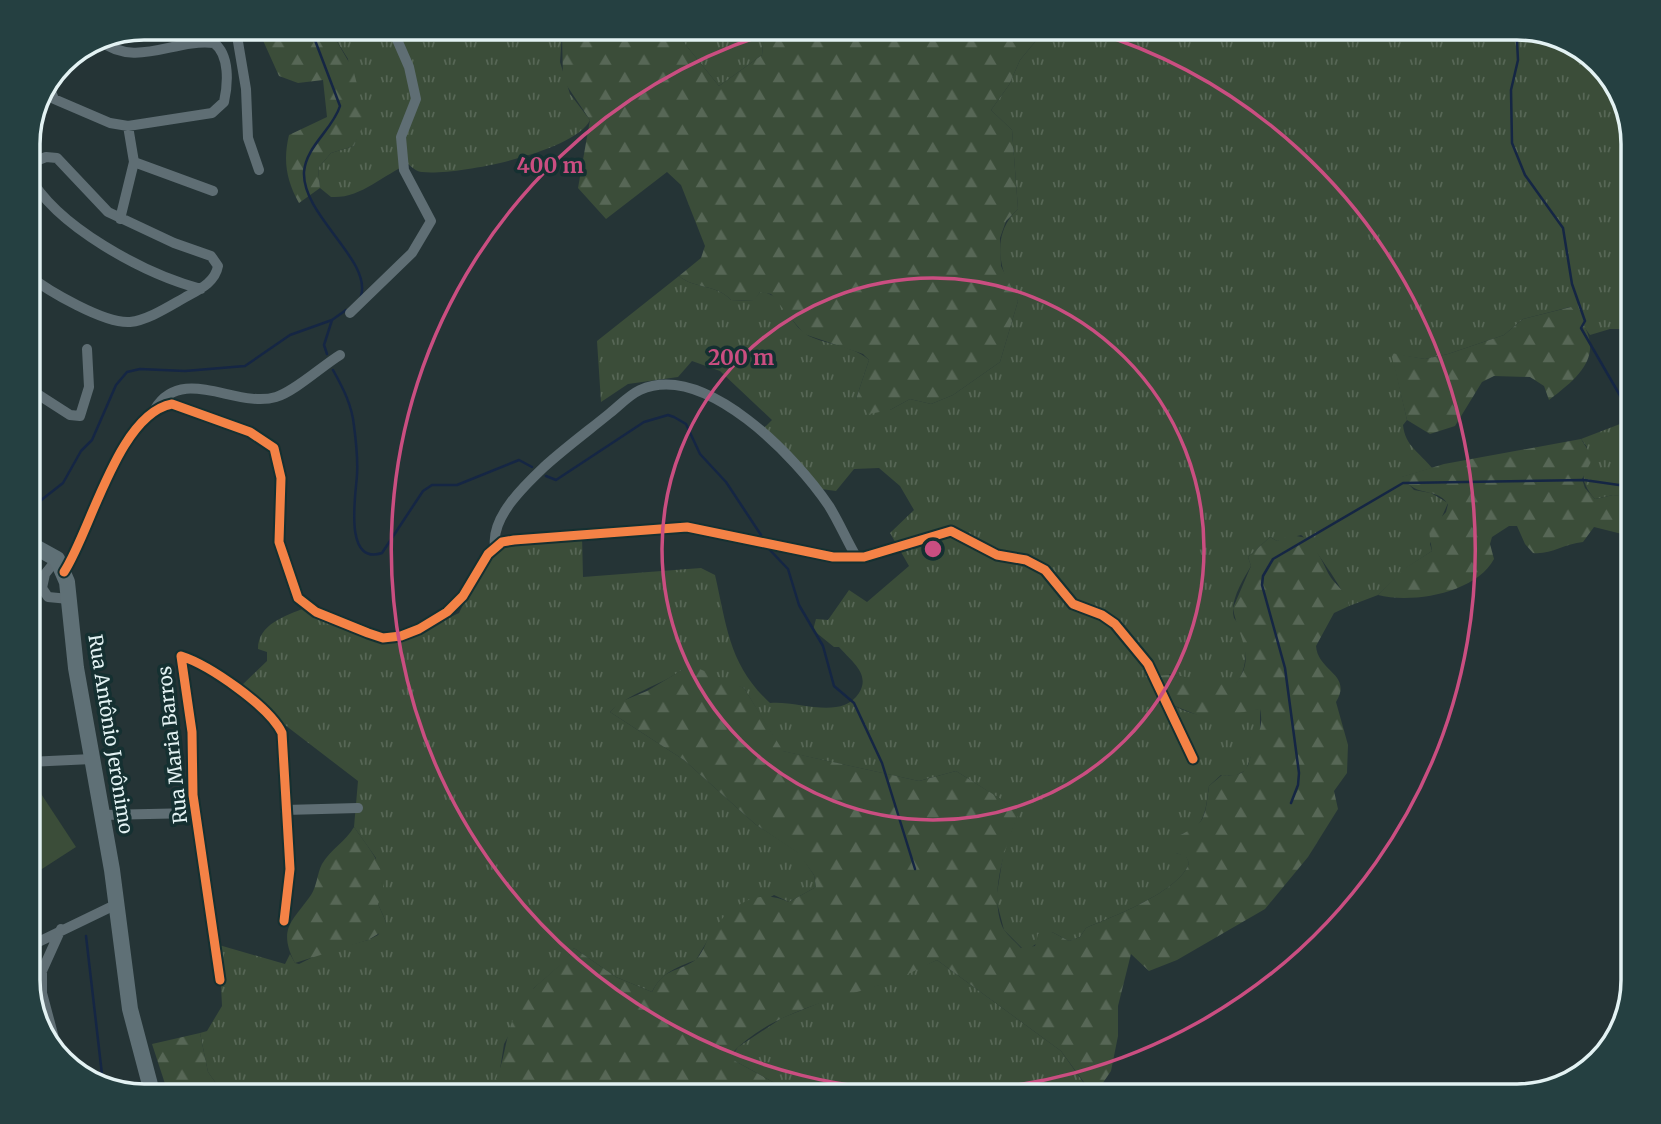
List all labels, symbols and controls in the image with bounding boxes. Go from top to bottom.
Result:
text: 400 m [516,152,584,179]
text: 200 m [708,344,774,371]
centre of rings [921,537,945,561]
street label: Rua Antônio Jerônimo [83,632,139,836]
street label: Rua Maria Barros [152,665,192,825]

